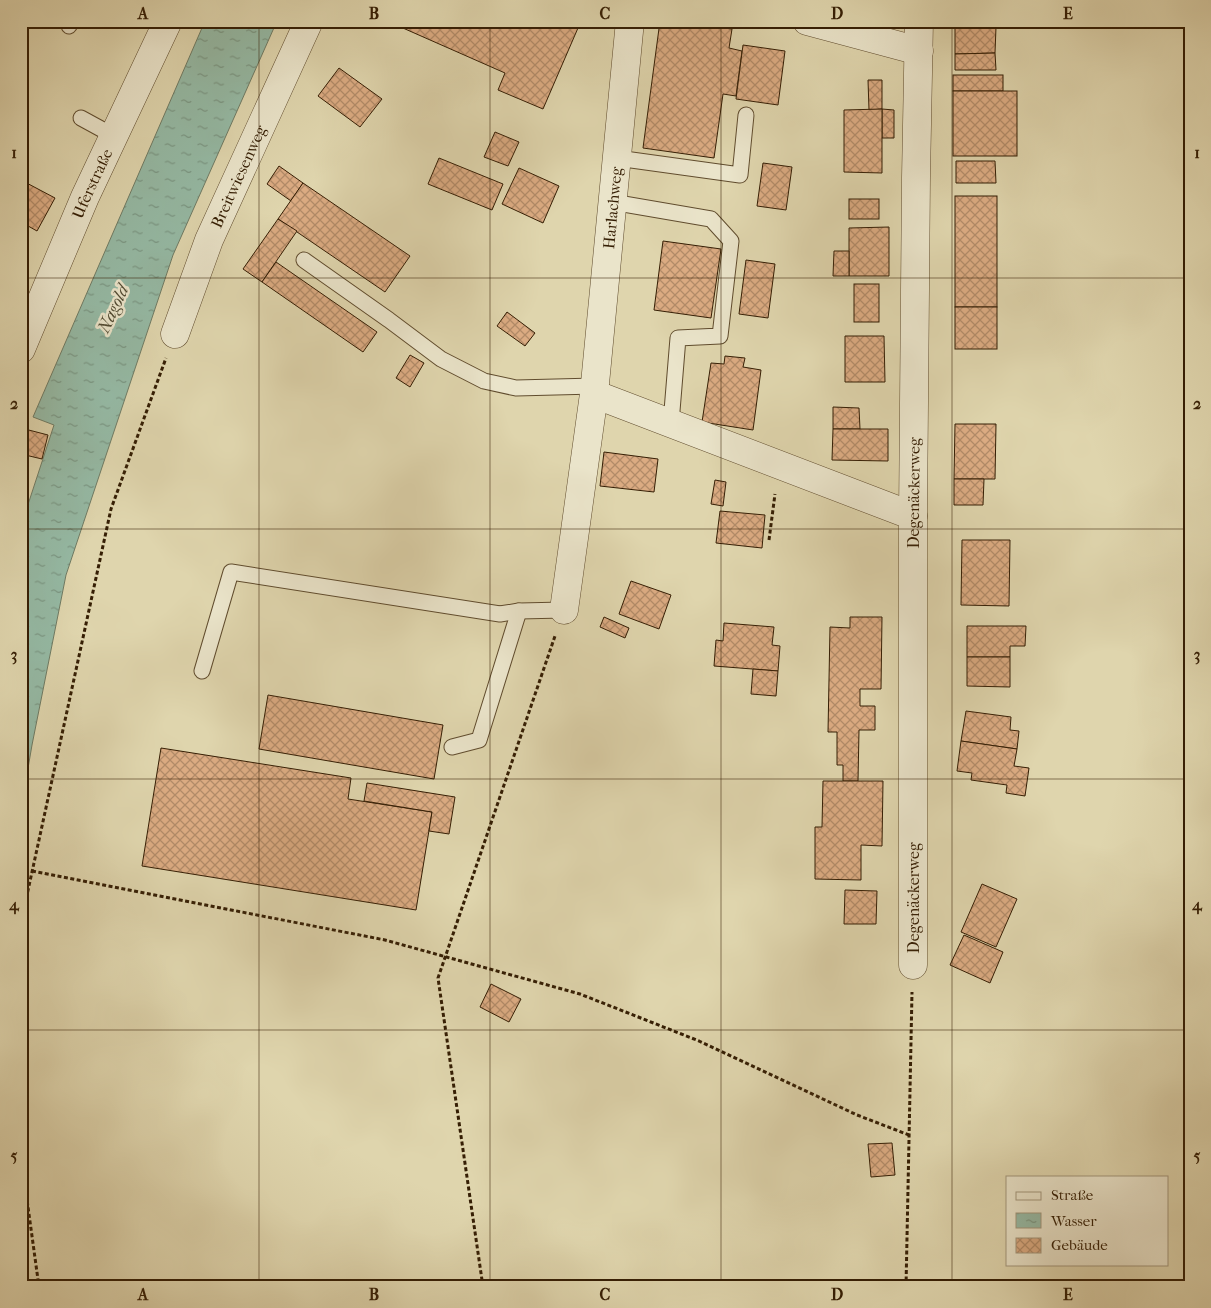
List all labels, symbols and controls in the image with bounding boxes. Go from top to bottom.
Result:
text: A [137,4,149,23]
text: B [369,4,379,23]
text: C [600,4,611,23]
text: D [831,4,843,23]
text: E [1063,4,1073,23]
street label: Breitwiesenweg [207,122,270,231]
text: 1 [11,143,17,162]
text: 1 [1194,143,1200,162]
street label: Uferstraße [68,146,116,221]
street label: Harlachweg [599,166,626,250]
water label: Nagold [93,279,135,337]
text: 2 [10,394,18,413]
text: 2 [1193,394,1201,413]
street label: Degenäckerweg [904,437,924,549]
text: 3 [11,645,17,665]
text: 3 [1194,645,1200,665]
street label: Degenäckerweg [904,842,923,954]
text: 4 [8,895,20,915]
text: 4 [1191,895,1203,915]
text: 5 [11,1146,18,1165]
text: 5 [1194,1146,1201,1165]
legend [1006,1176,1168,1266]
text: Straße [1051,1186,1094,1204]
text: Wasser [1050,1212,1097,1230]
text: Gebäude [1051,1236,1108,1254]
text: A [137,1285,149,1304]
text: B [369,1285,379,1304]
text: C [600,1285,611,1304]
text: D [831,1285,843,1304]
text: E [1063,1285,1073,1304]

